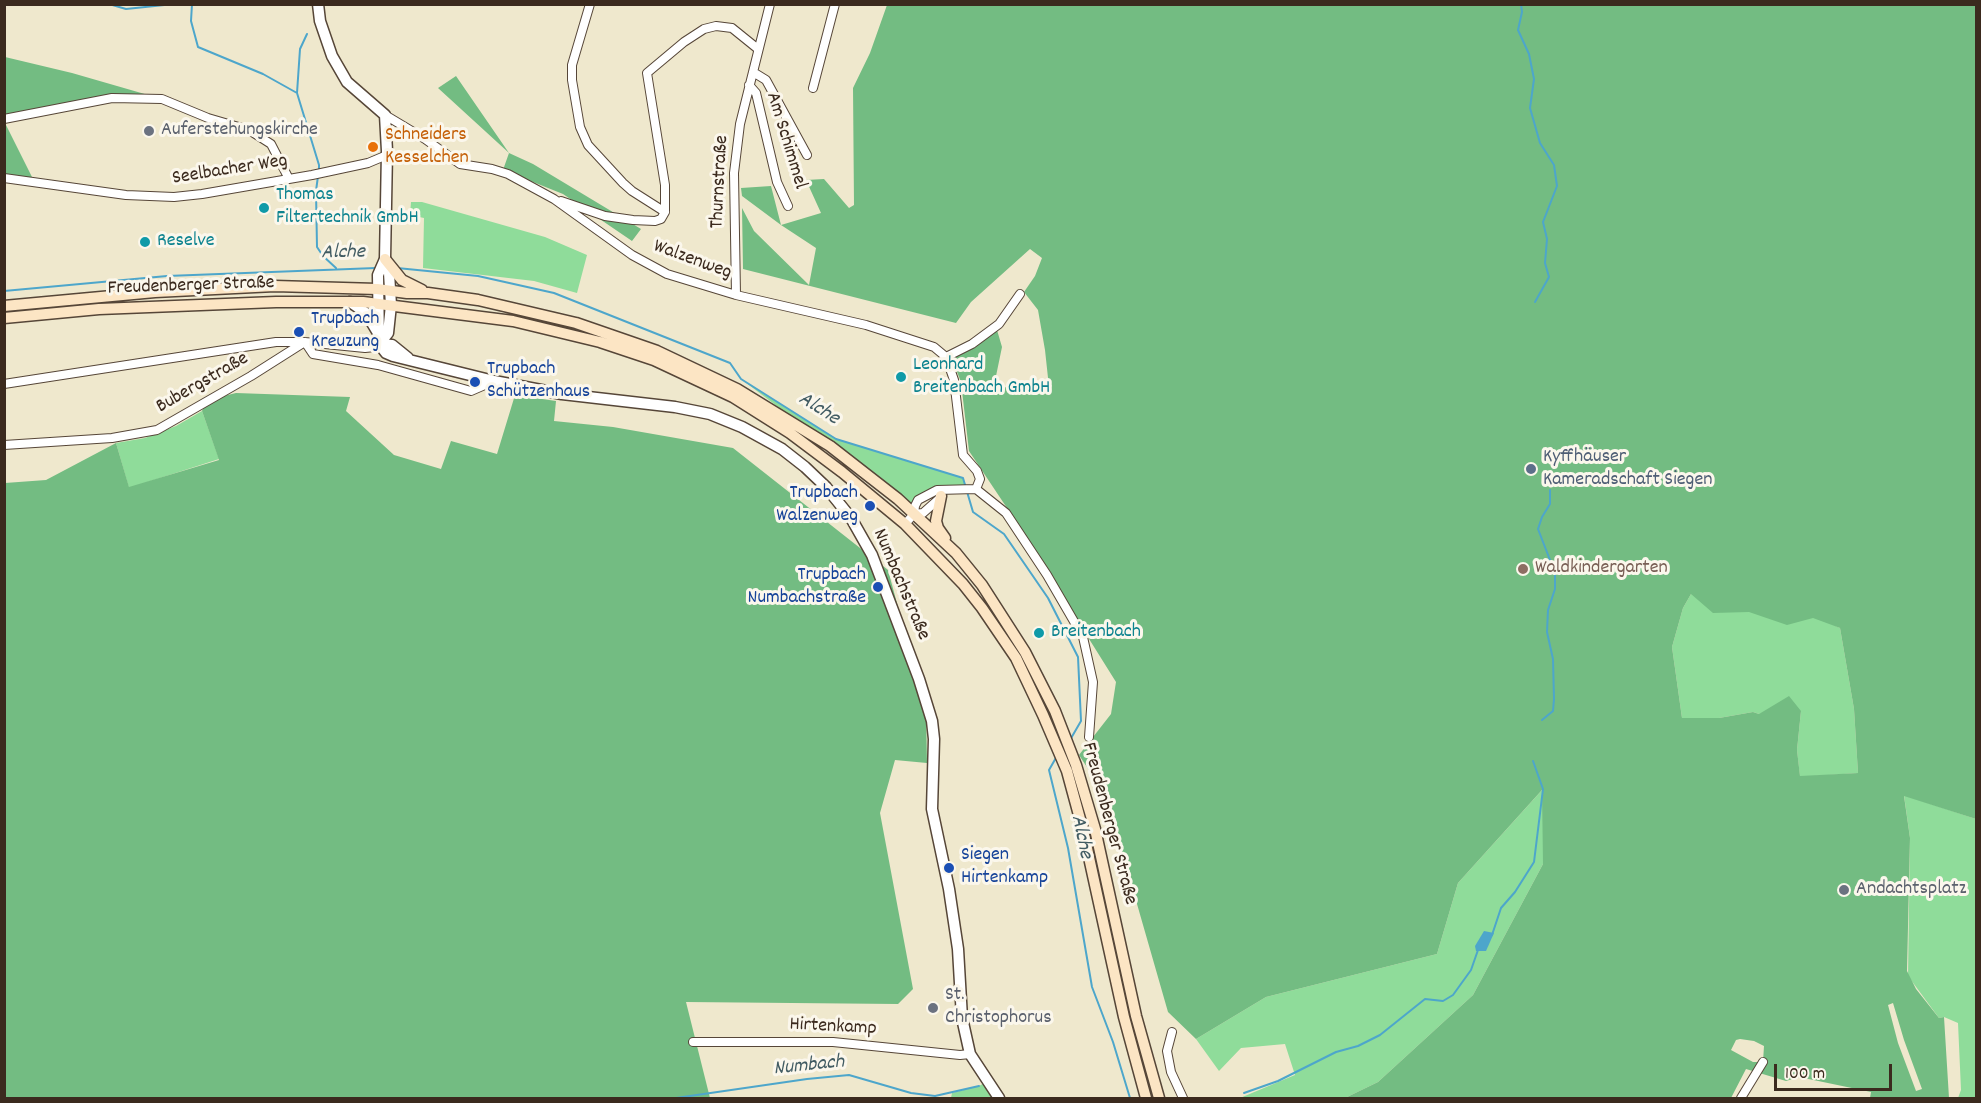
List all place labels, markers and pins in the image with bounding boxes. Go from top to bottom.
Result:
place label: Auferstehungskirche [161,119,318,143]
marker: Auferstehungskirche [142,124,156,138]
place label: Schneiders Kesselchen [385,124,469,171]
marker: Schneiders Kesselchen [366,140,380,154]
place label: Thomas Filtertechnik GmbH [276,184,419,231]
marker: Thomas Filtertechnik GmbH [257,201,271,215]
place label: Reselve [157,230,215,254]
marker: Reselve [138,235,152,249]
place label: Trupbach Kreuzung [311,308,379,355]
marker: Trupbach Kreuzung [292,325,306,339]
place label: Leonhard Breitenbach GmbH [913,354,1050,401]
place label: Trupbach Schützenhaus [487,358,590,405]
marker: Leonhard Breitenbach GmbH [894,370,908,384]
marker: Trupbach Schützenhaus [468,375,482,389]
place label: Kyffhäuser Kameradschaft Siegen [1543,446,1712,493]
marker: Kyffhäuser Kameradschaft Siegen [1524,462,1538,476]
place label: Trupbach Walzenweg [776,482,858,529]
marker: Trupbach Walzenweg [863,499,877,513]
place label: Waldkindergarten [1535,557,1668,581]
marker: Waldkindergarten [1516,562,1530,576]
place label: Trupbach Numbachstraße [748,564,866,611]
marker: Trupbach Numbachstraße [871,580,885,594]
place label: Breitenbach [1051,621,1141,645]
marker: Breitenbach [1032,626,1046,640]
place label: Siegen Hirtenkamp [961,844,1048,891]
marker: Siegen Hirtenkamp [942,861,956,875]
place label: Andachtsplatz [1856,878,1966,902]
marker: Andachtsplatz [1837,883,1851,897]
place label: St. Christophorus [945,984,1052,1031]
marker: St. Christophorus [926,1001,940,1015]

